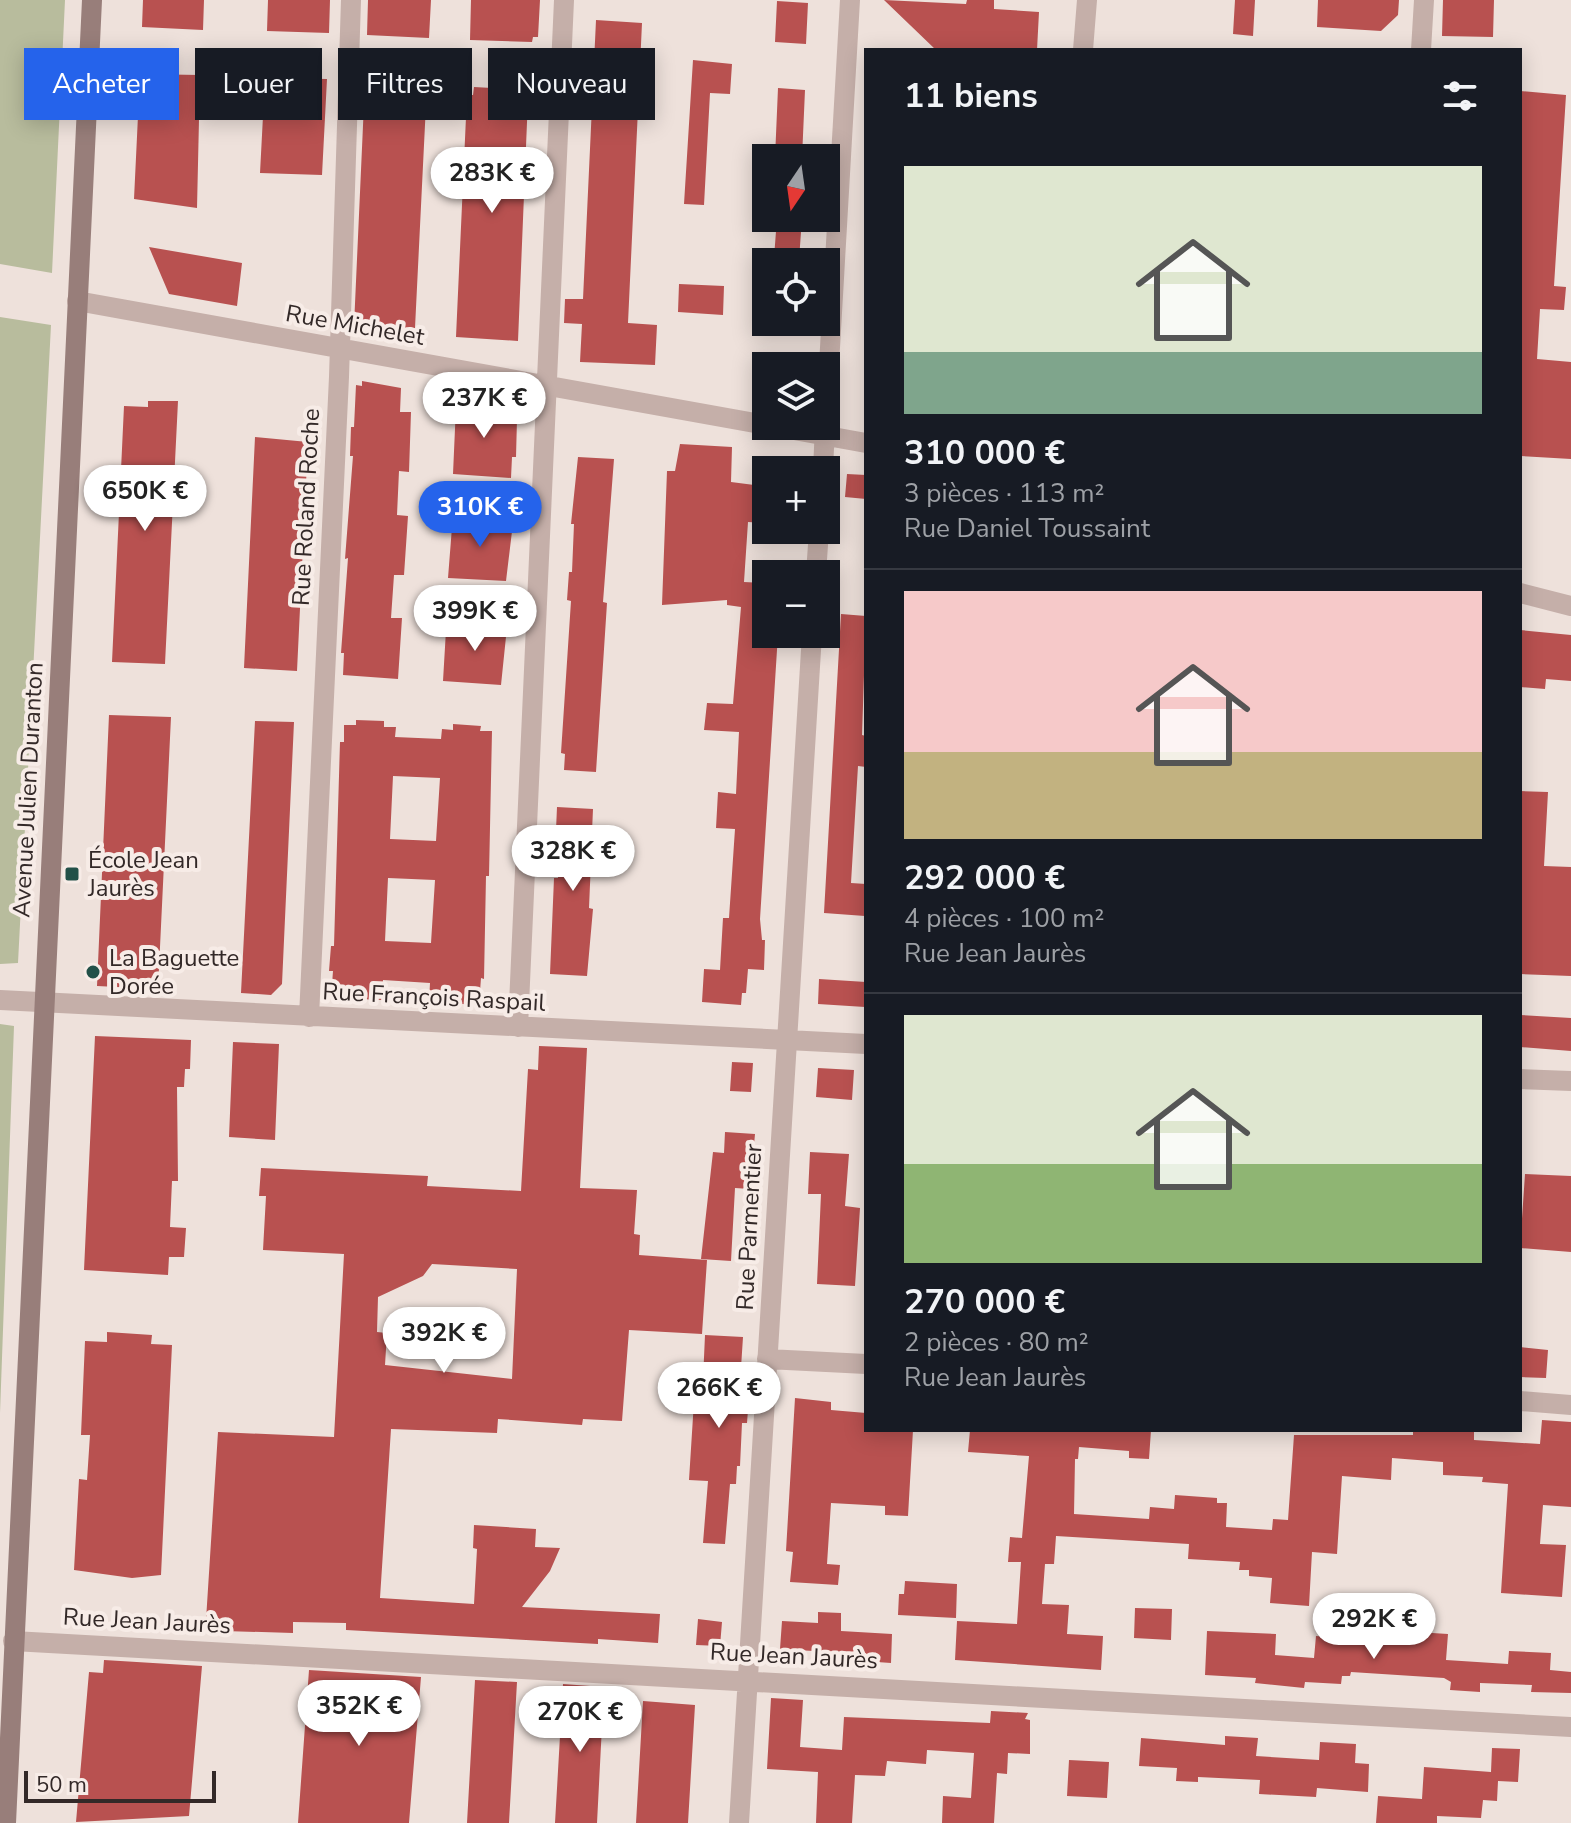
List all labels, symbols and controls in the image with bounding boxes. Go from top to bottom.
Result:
chip: Acheter [24,48,179,120]
chip: Louer [195,48,322,120]
chip: Filtres [338,48,472,120]
chip: Nouveau [488,48,655,120]
text: 11 biens [904,73,1038,119]
icon: filters [1438,74,1482,118]
north arrow [752,144,840,232]
map controls [752,144,840,648]
pin: 283K € [427,147,557,215]
text: 283K € [449,155,535,190]
icon: home [1121,218,1265,362]
button: locate [752,248,840,336]
street label: Rue Michelet [283,297,427,353]
button: layers [752,352,840,440]
pin: 237K € [419,372,549,440]
text: 237K € [441,380,527,415]
street label: Rue Roland Roche [285,407,327,607]
text: 310 000 € [904,430,1065,476]
button: + [752,456,840,544]
pin: 650K € [80,465,210,533]
text: 650K € [102,473,188,508]
text: 3 pièces · 113 m² [904,476,1104,511]
pin: 310K € [415,481,545,549]
text: 310K € [437,489,523,524]
text: Rue Daniel Toussaint [904,511,1150,546]
button: − [752,560,840,648]
pin: 399K € [410,585,540,653]
text: 399K € [432,593,518,628]
icon: home [1121,643,1265,787]
street label: Avenue Julien Duranton [5,661,51,919]
pin: 328K € [508,825,638,893]
text: 328K € [530,833,616,868]
place label: École Jean Jaurès [87,844,199,904]
text: 292 000 € [904,855,1065,901]
marker: École Jean Jaurès [63,865,81,883]
text: 4 pièces · 100 m² [904,901,1104,936]
text: Rue Jean Jaurès [904,936,1086,971]
place label: La Baguette Dorée [109,942,239,1002]
marker: La Baguette Dorée [84,963,102,981]
street label: Rue François Raspail [322,975,546,1019]
icon: home [1121,1067,1265,1211]
street label: Rue Parmentier [729,1143,769,1311]
text: 270 000 € [904,1279,1065,1325]
pin: 392K € [379,1307,509,1375]
text: 392K € [401,1315,487,1350]
text: 2 pièces · 80 m² [904,1325,1089,1360]
text: Rue Jean Jaurès [904,1360,1086,1395]
pin: 266K € [654,1362,784,1430]
text: 266K € [676,1370,762,1405]
pin: 292K € [1309,1593,1439,1661]
street label: Rue Jean Jaurès [62,1601,232,1641]
text: 292K € [1331,1601,1417,1636]
street label: Rue Jean Jaurès [709,1636,879,1676]
pin: 352K € [294,1680,424,1748]
pin: 270K € [515,1686,645,1754]
text: 352K € [316,1688,402,1723]
text: 270K € [537,1694,623,1729]
scale bar [24,1767,216,1803]
text: 50 m [36,1770,87,1800]

